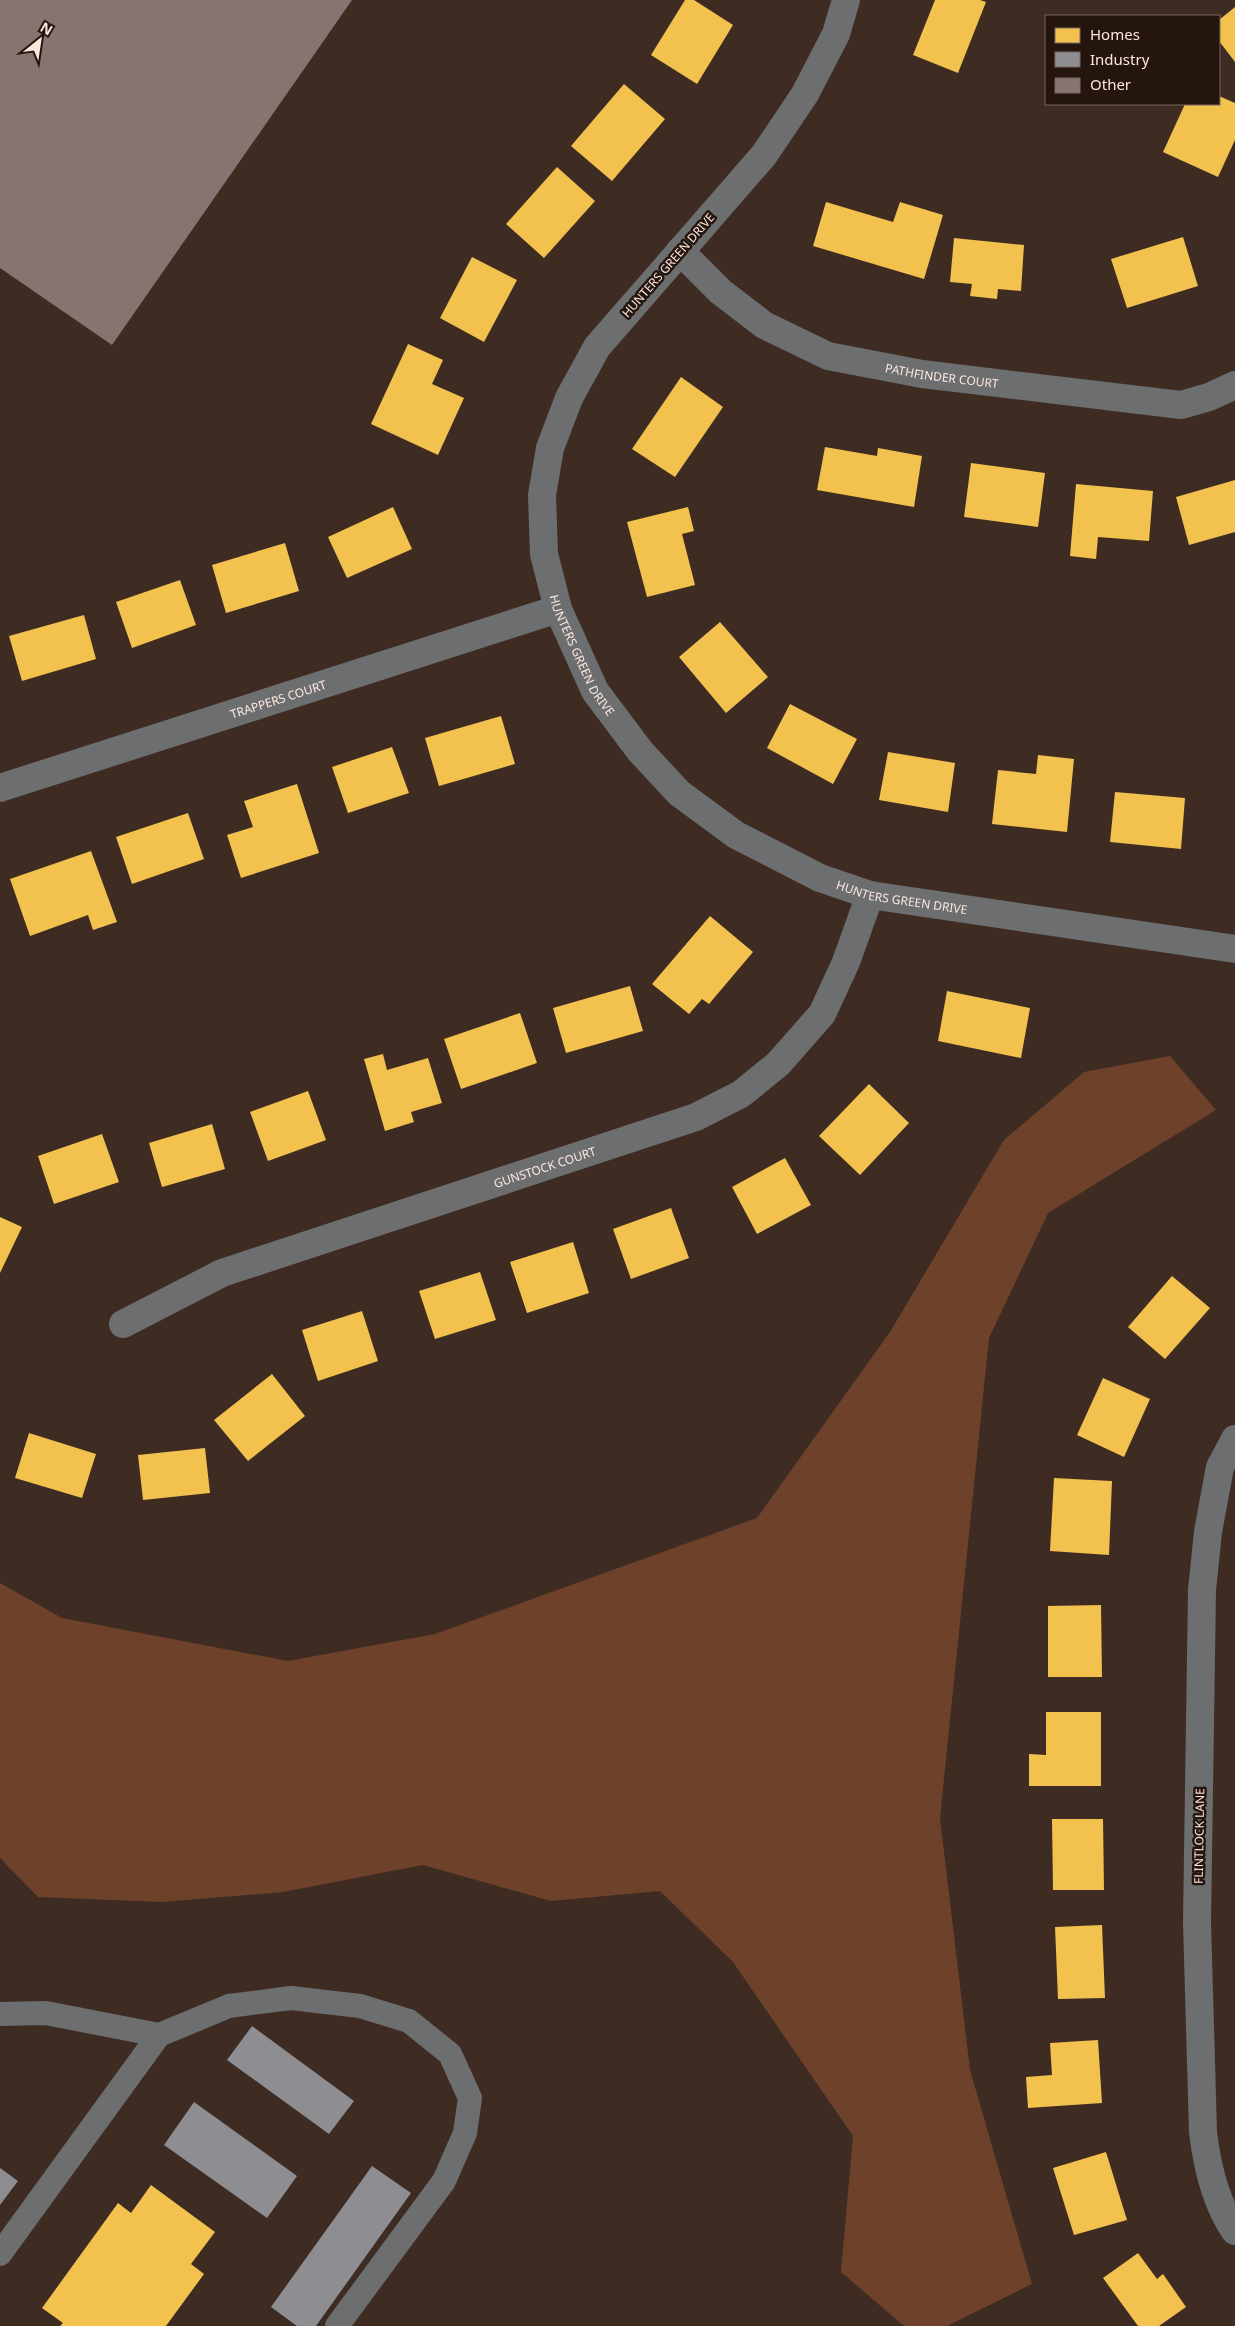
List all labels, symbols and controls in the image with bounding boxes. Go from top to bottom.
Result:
north arrow [15,15,65,65]
legend [1045,15,1220,105]
text: N [37,17,56,39]
text: Homes [1090,24,1140,44]
text: Industry [1090,49,1150,69]
text: Other [1090,74,1131,94]
street label: HUNTERS GREEN DRIVE [618,209,718,321]
street label: PATHFINDER COURT [884,359,1000,392]
street label: HUNTERS GREEN DRIVE [546,593,619,719]
street label: TRAPPERS COURT [228,675,329,722]
street label: HUNTERS GREEN DRIVE [834,876,969,918]
street label: GUNSTOCK COURT [491,1142,598,1192]
street label: FLINTLOCK LANE [1190,1788,1208,1884]

